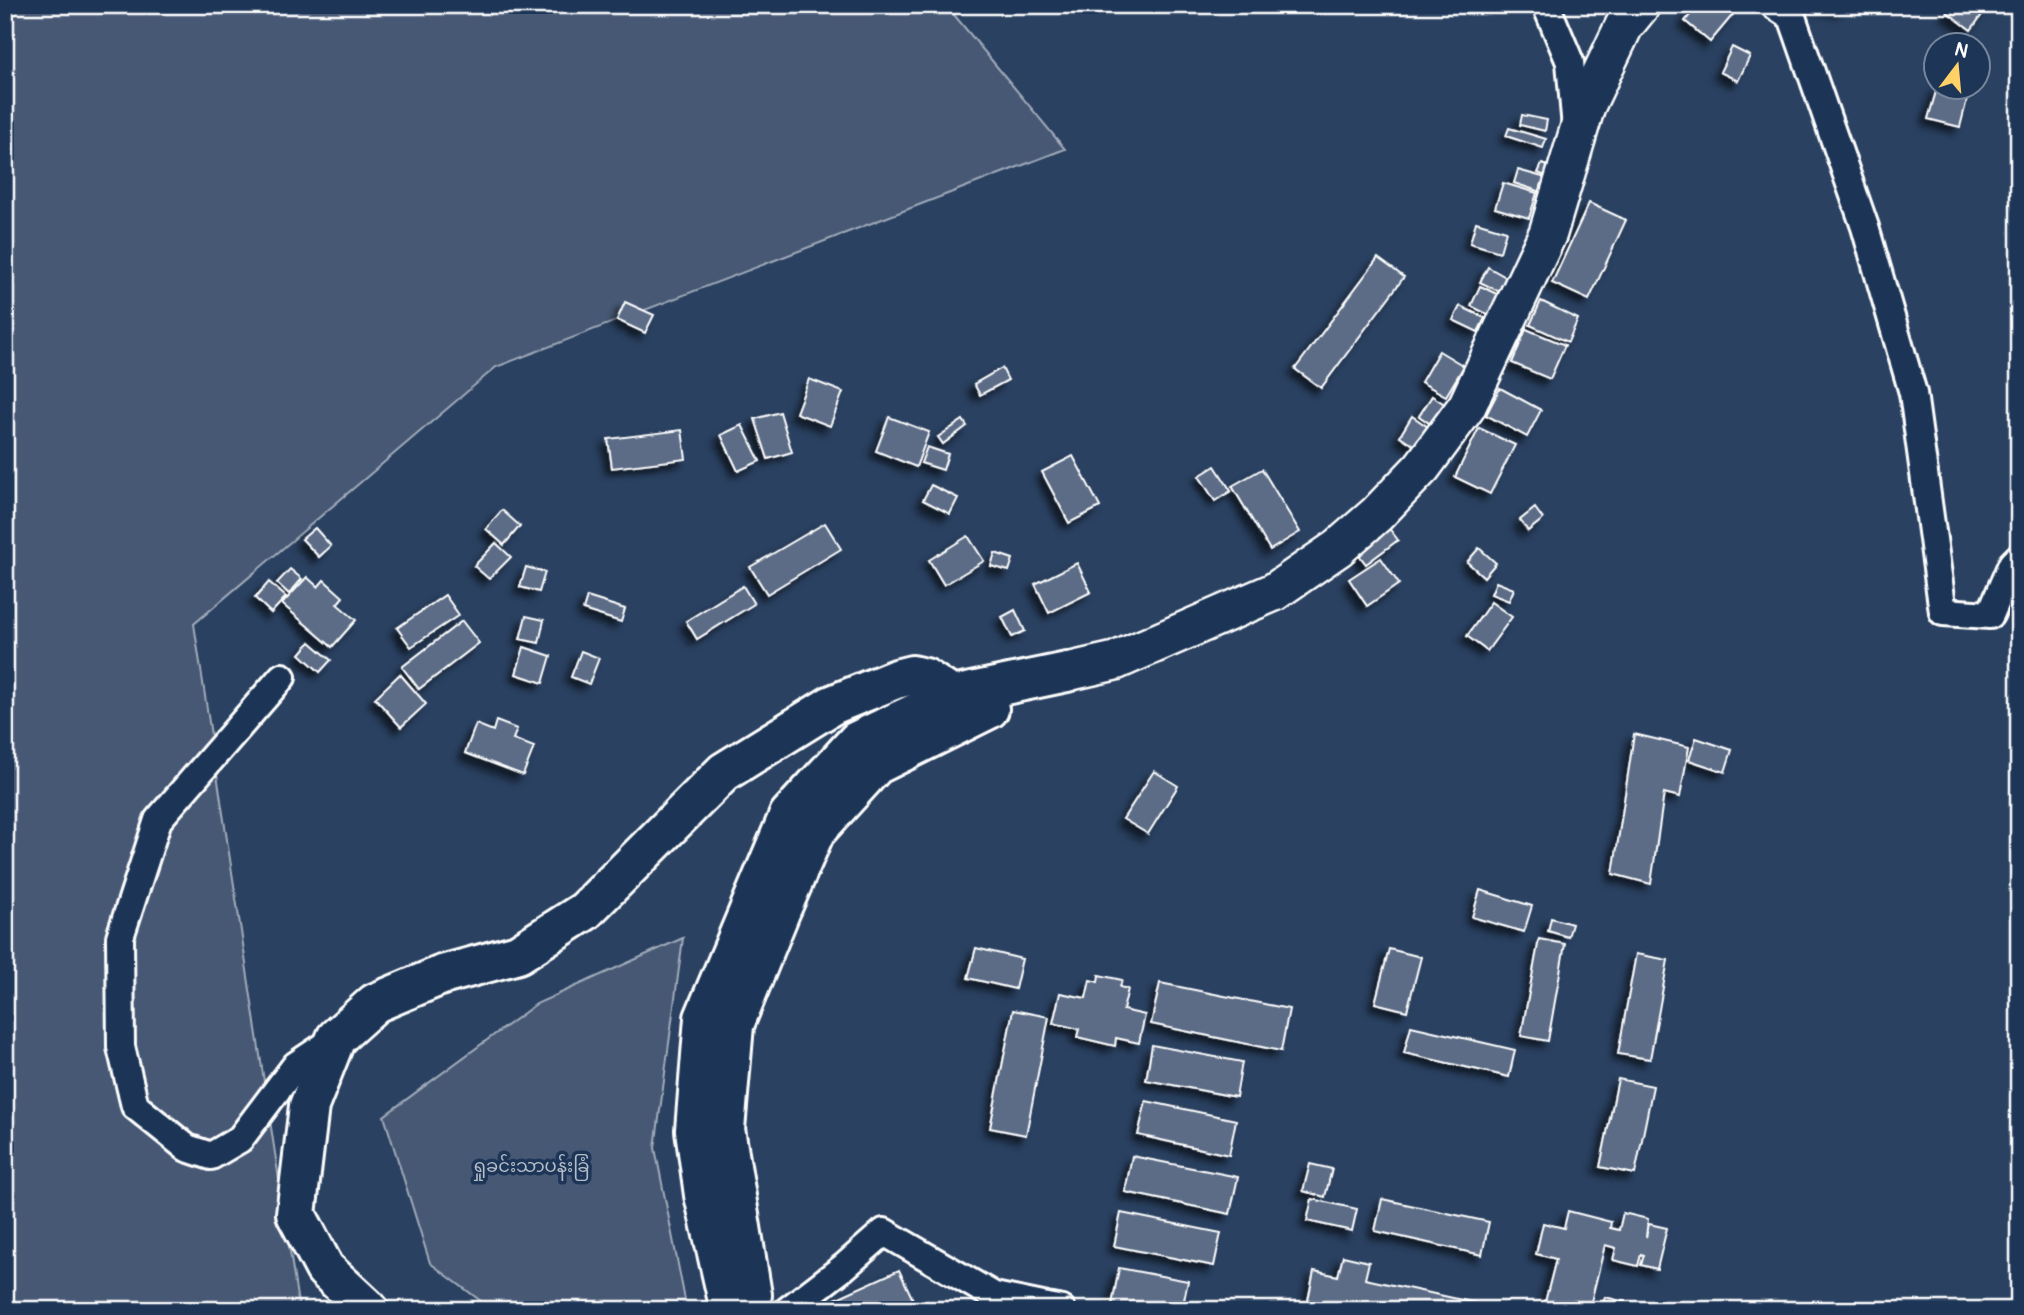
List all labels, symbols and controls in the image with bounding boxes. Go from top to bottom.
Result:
north arrow [1923,32,1993,102]
text: N [1952,37,1971,64]
park label: ရှုခင်းသာပန်းခြံ [472,1153,590,1181]

